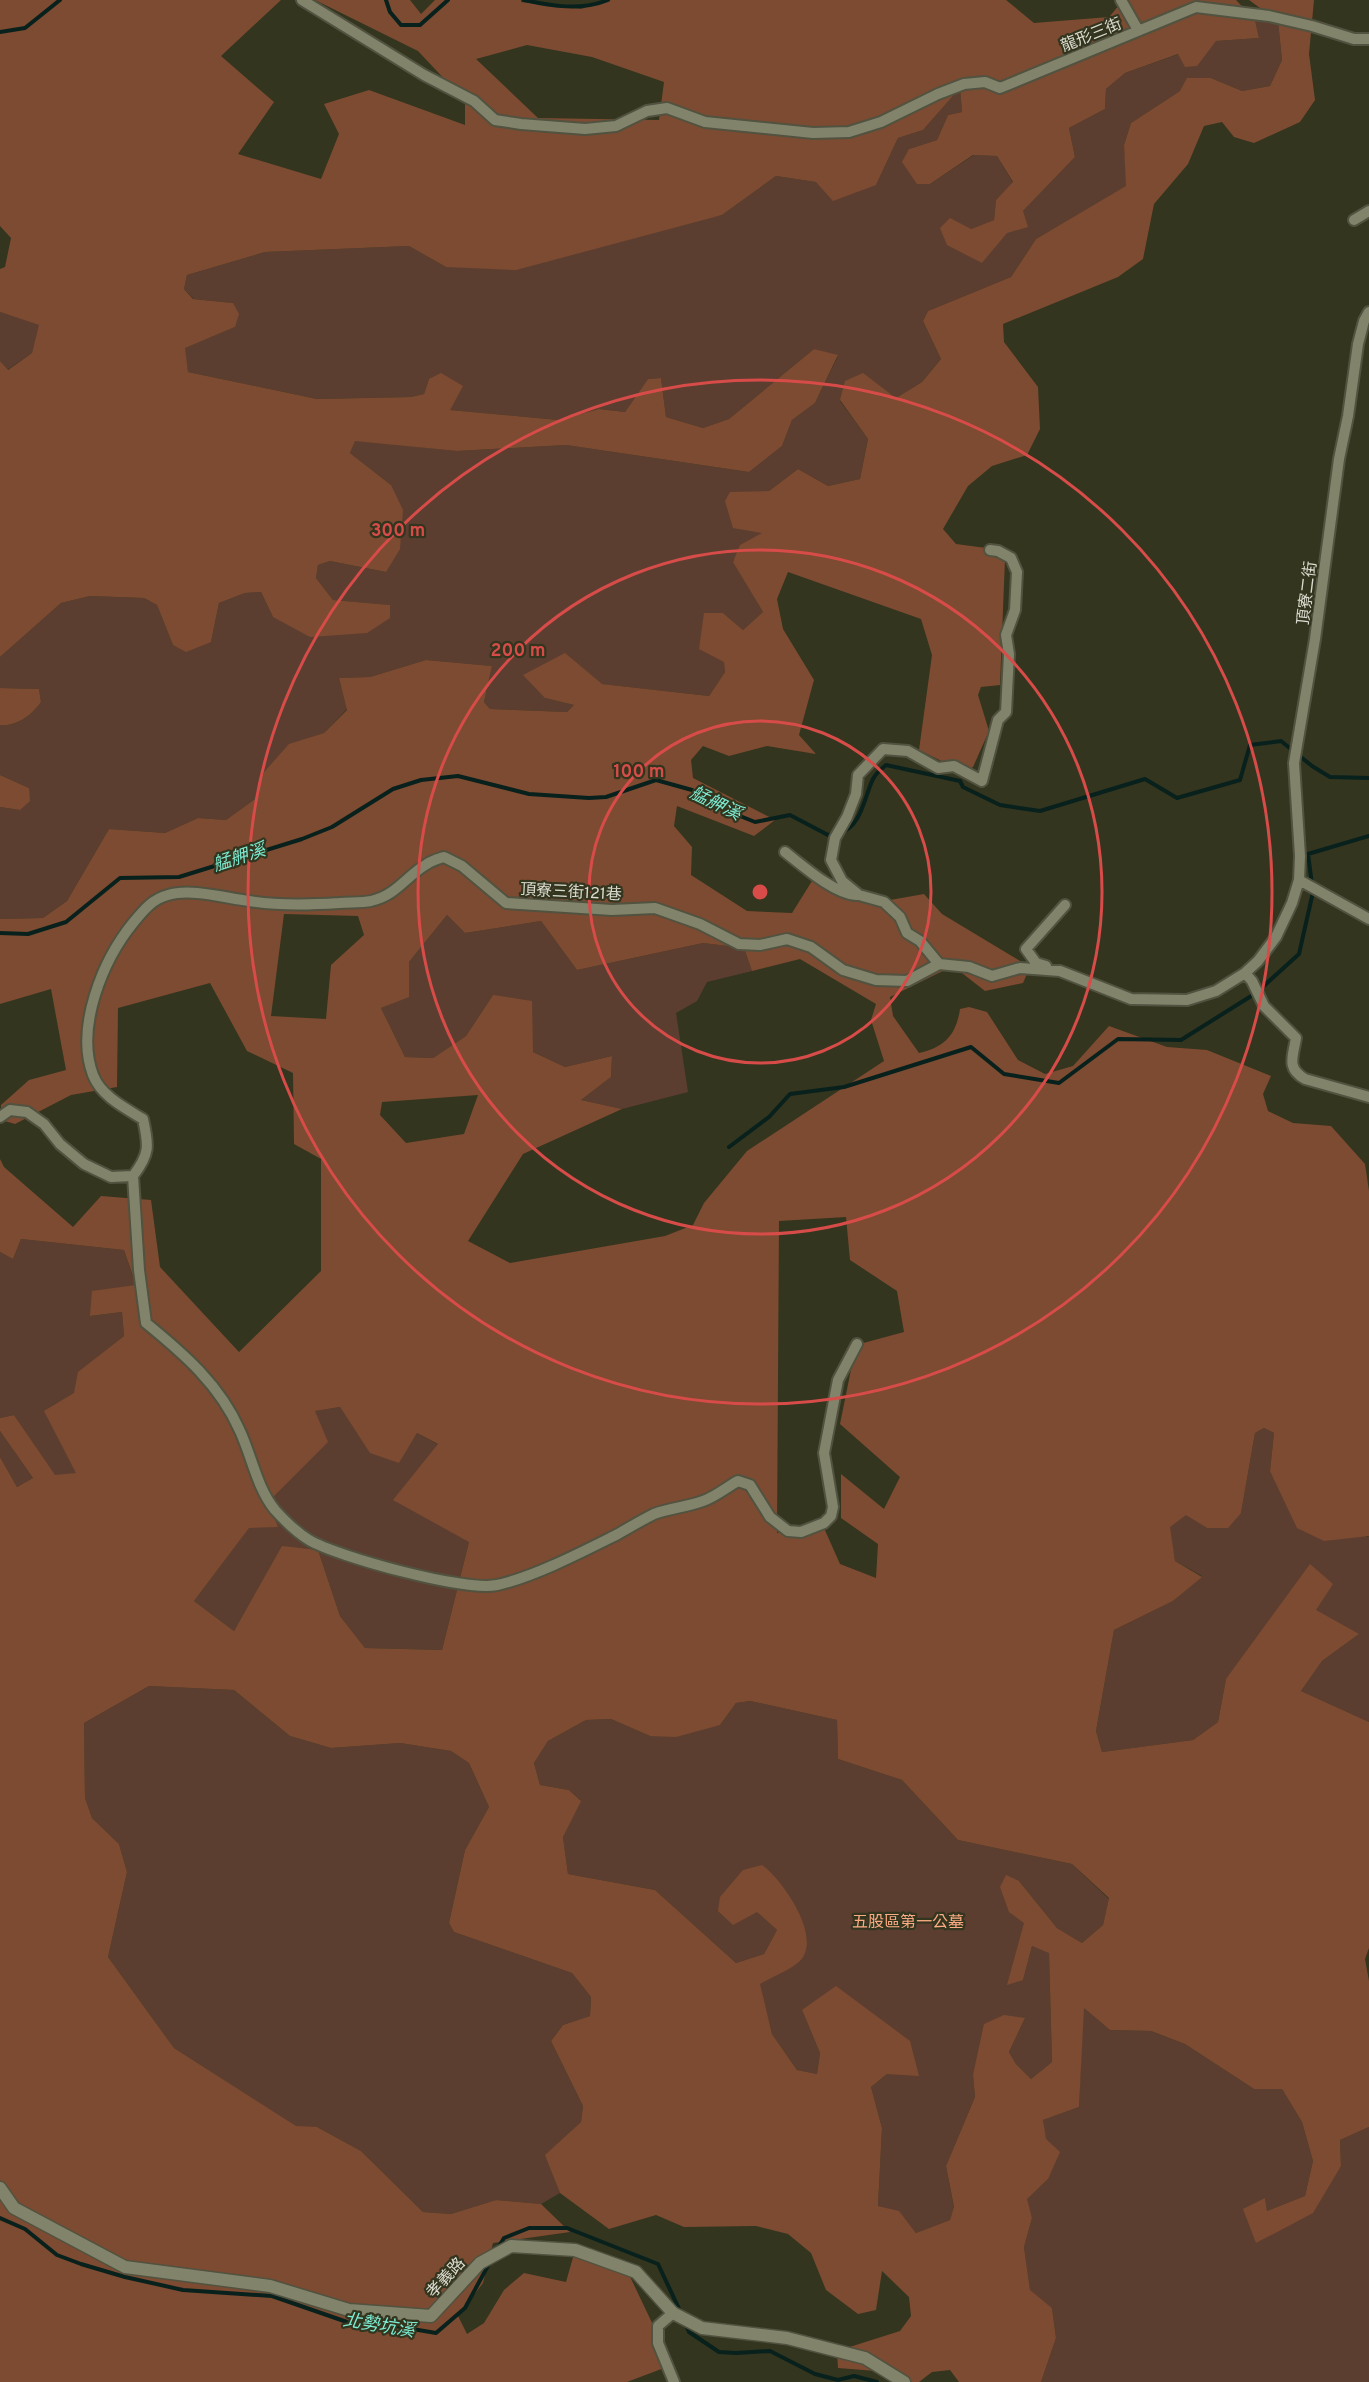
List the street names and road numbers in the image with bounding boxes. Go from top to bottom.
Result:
street label: 龍形三街 [1058,15,1125,57]
street label: 頂寮二街 [1294,560,1322,626]
street label: 頂寮三街121巷 [520,880,622,906]
street label: 孝義路 [423,2254,470,2303]

